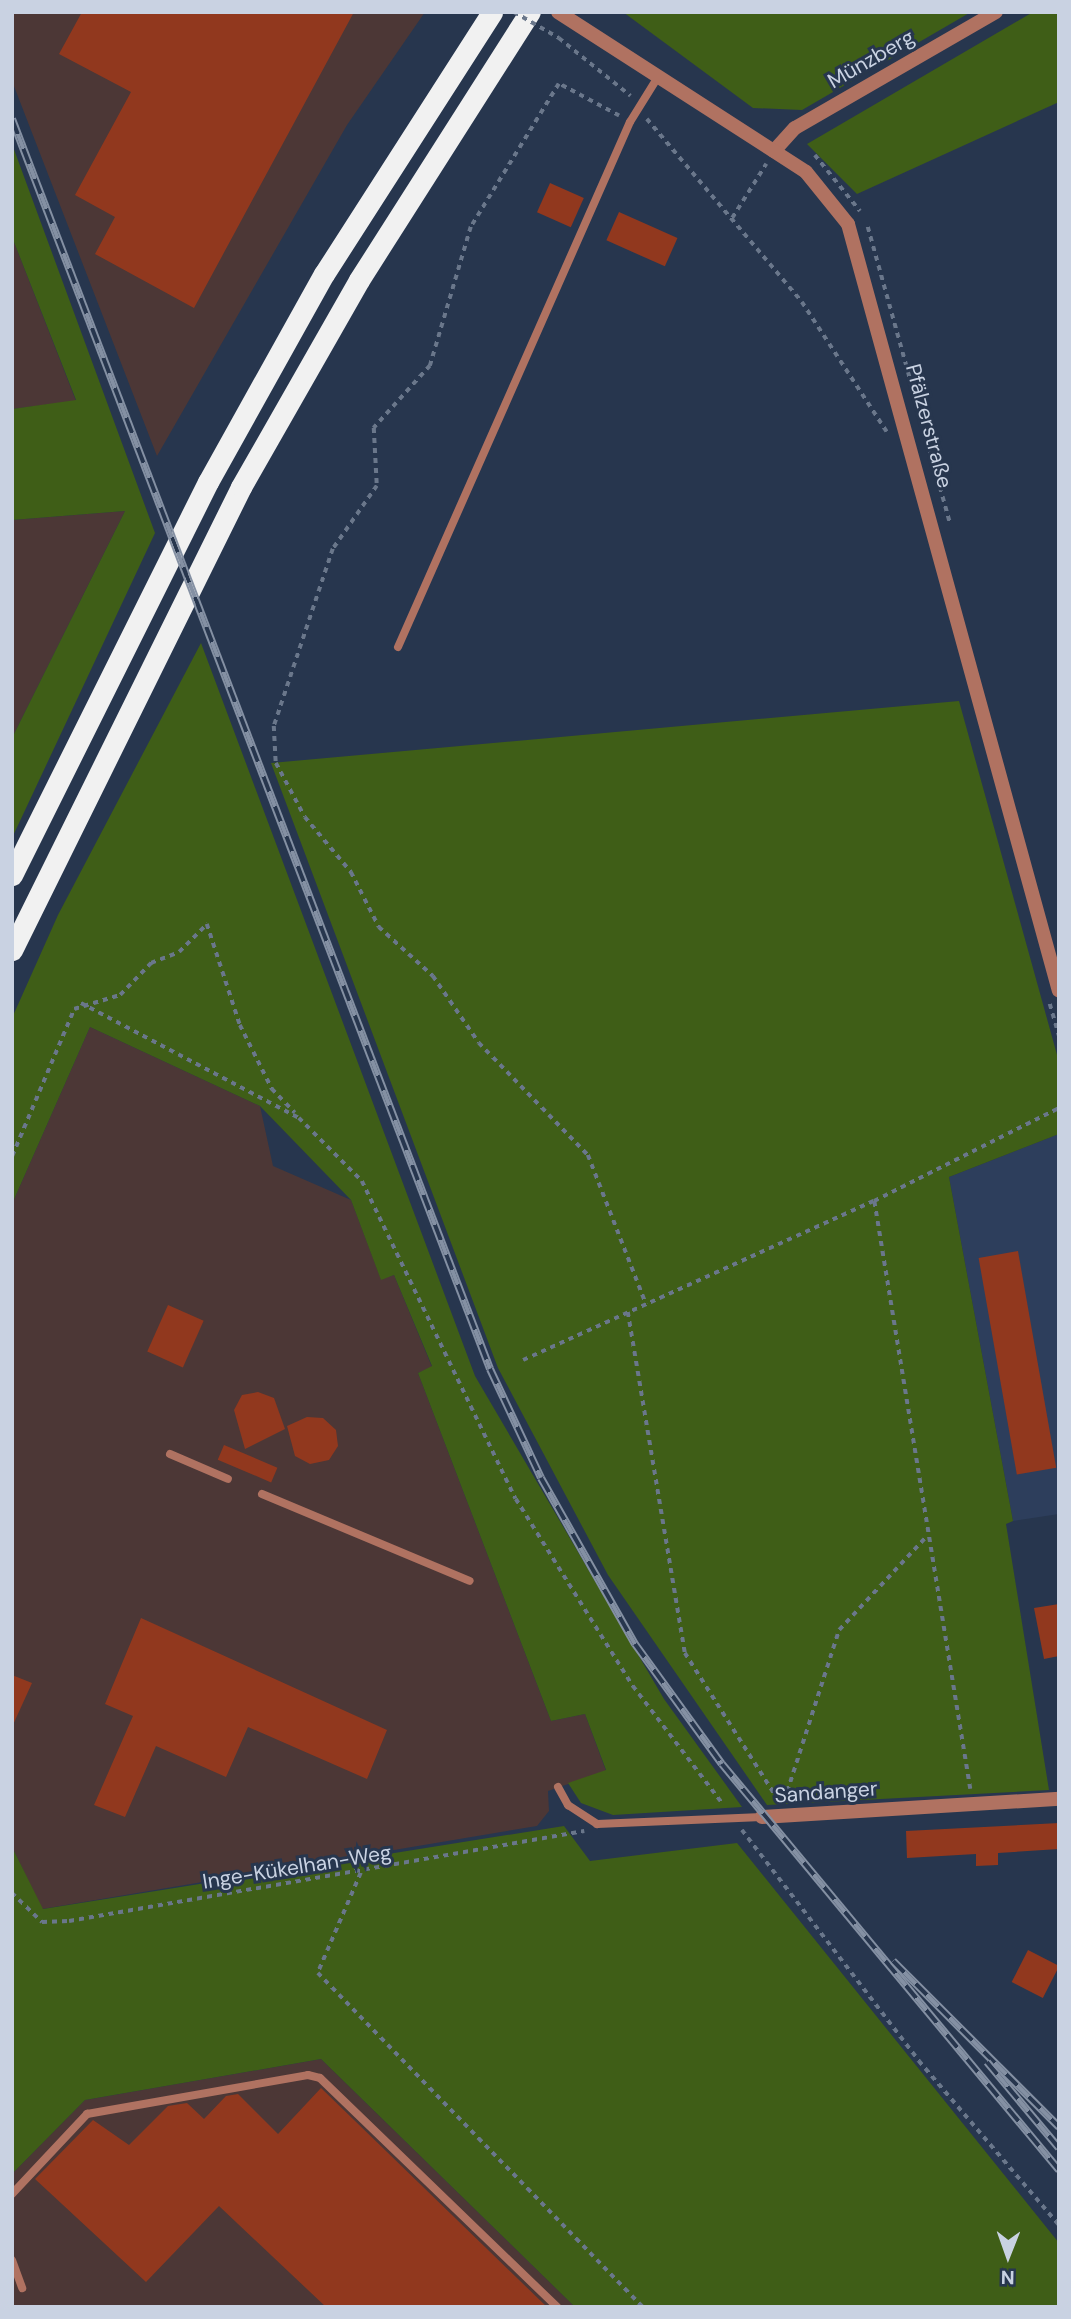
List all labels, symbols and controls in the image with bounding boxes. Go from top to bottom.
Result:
street label: Münzberg [823,24,919,94]
street label: Pfälzerstraße [900,361,958,491]
street label: Sandanger [774,1776,878,1808]
street label: Inge-Kükelhan-Weg [201,1840,393,1894]
north arrow [973,2221,1043,2291]
text: N [1000,2265,1015,2290]

